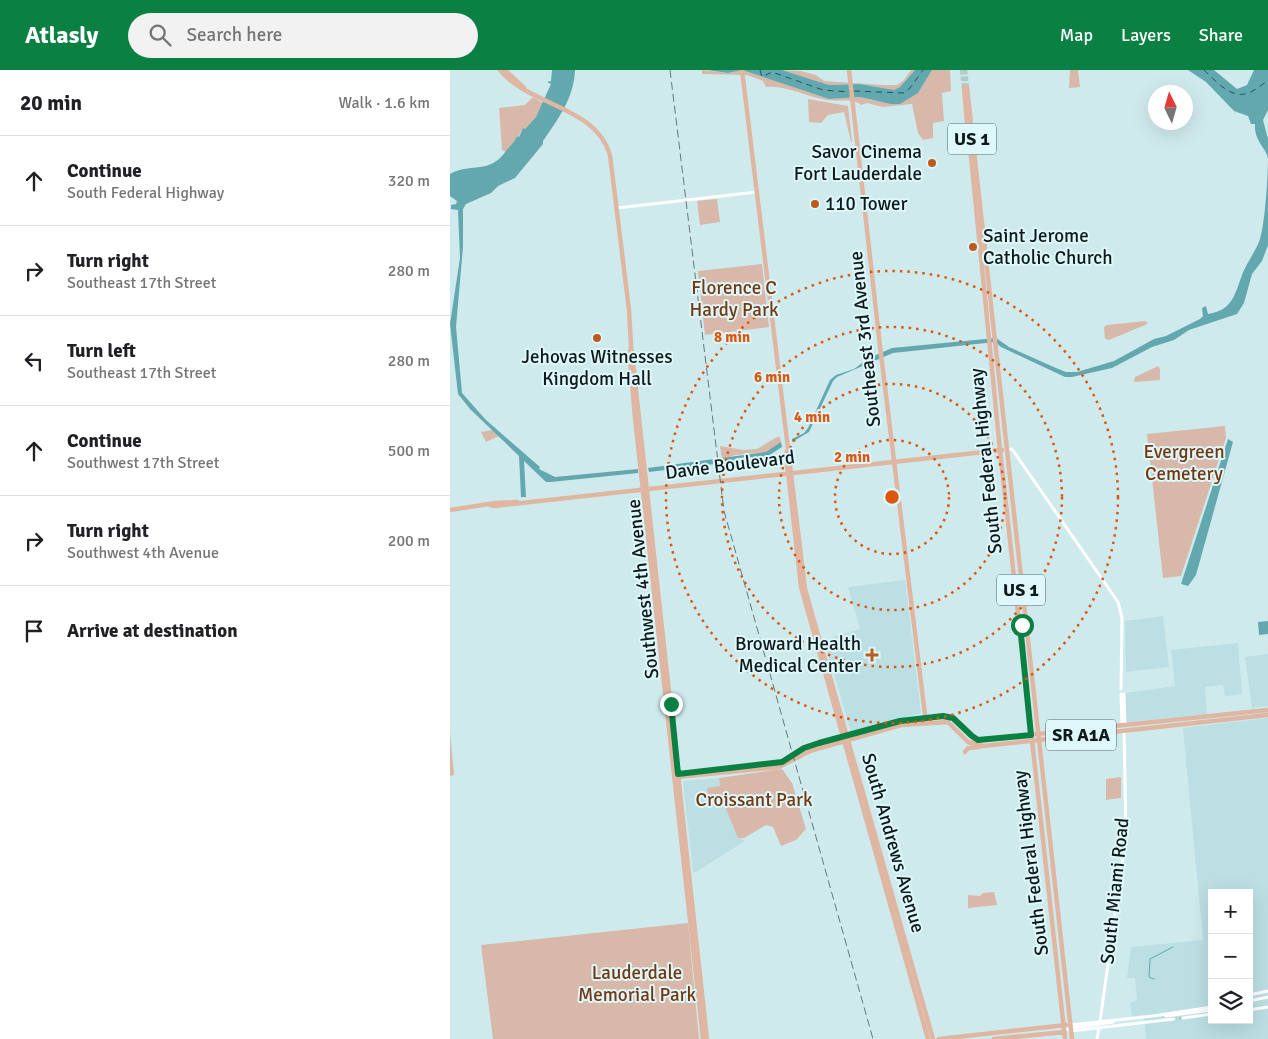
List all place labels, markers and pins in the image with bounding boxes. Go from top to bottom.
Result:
place label: Savor Cinema Fort Lauderdale [794,140,922,186]
marker: Savor Cinema Fort Lauderdale [926,157,938,169]
place label: 110 Tower [825,192,907,216]
marker: 110 Tower [809,198,821,210]
place label: Saint Jerome Catholic Church [983,224,1113,270]
marker: Saint Jerome Catholic Church [967,241,979,253]
marker: Jehovas Witnesses Kingdom Hall [591,332,603,344]
place label: Jehovas Witnesses Kingdom Hall [522,345,673,391]
centre of rings [883,488,901,506]
place label: Broward Health Medical Center [735,632,861,678]
marker: Broward Health Medical Center [865,648,879,662]

